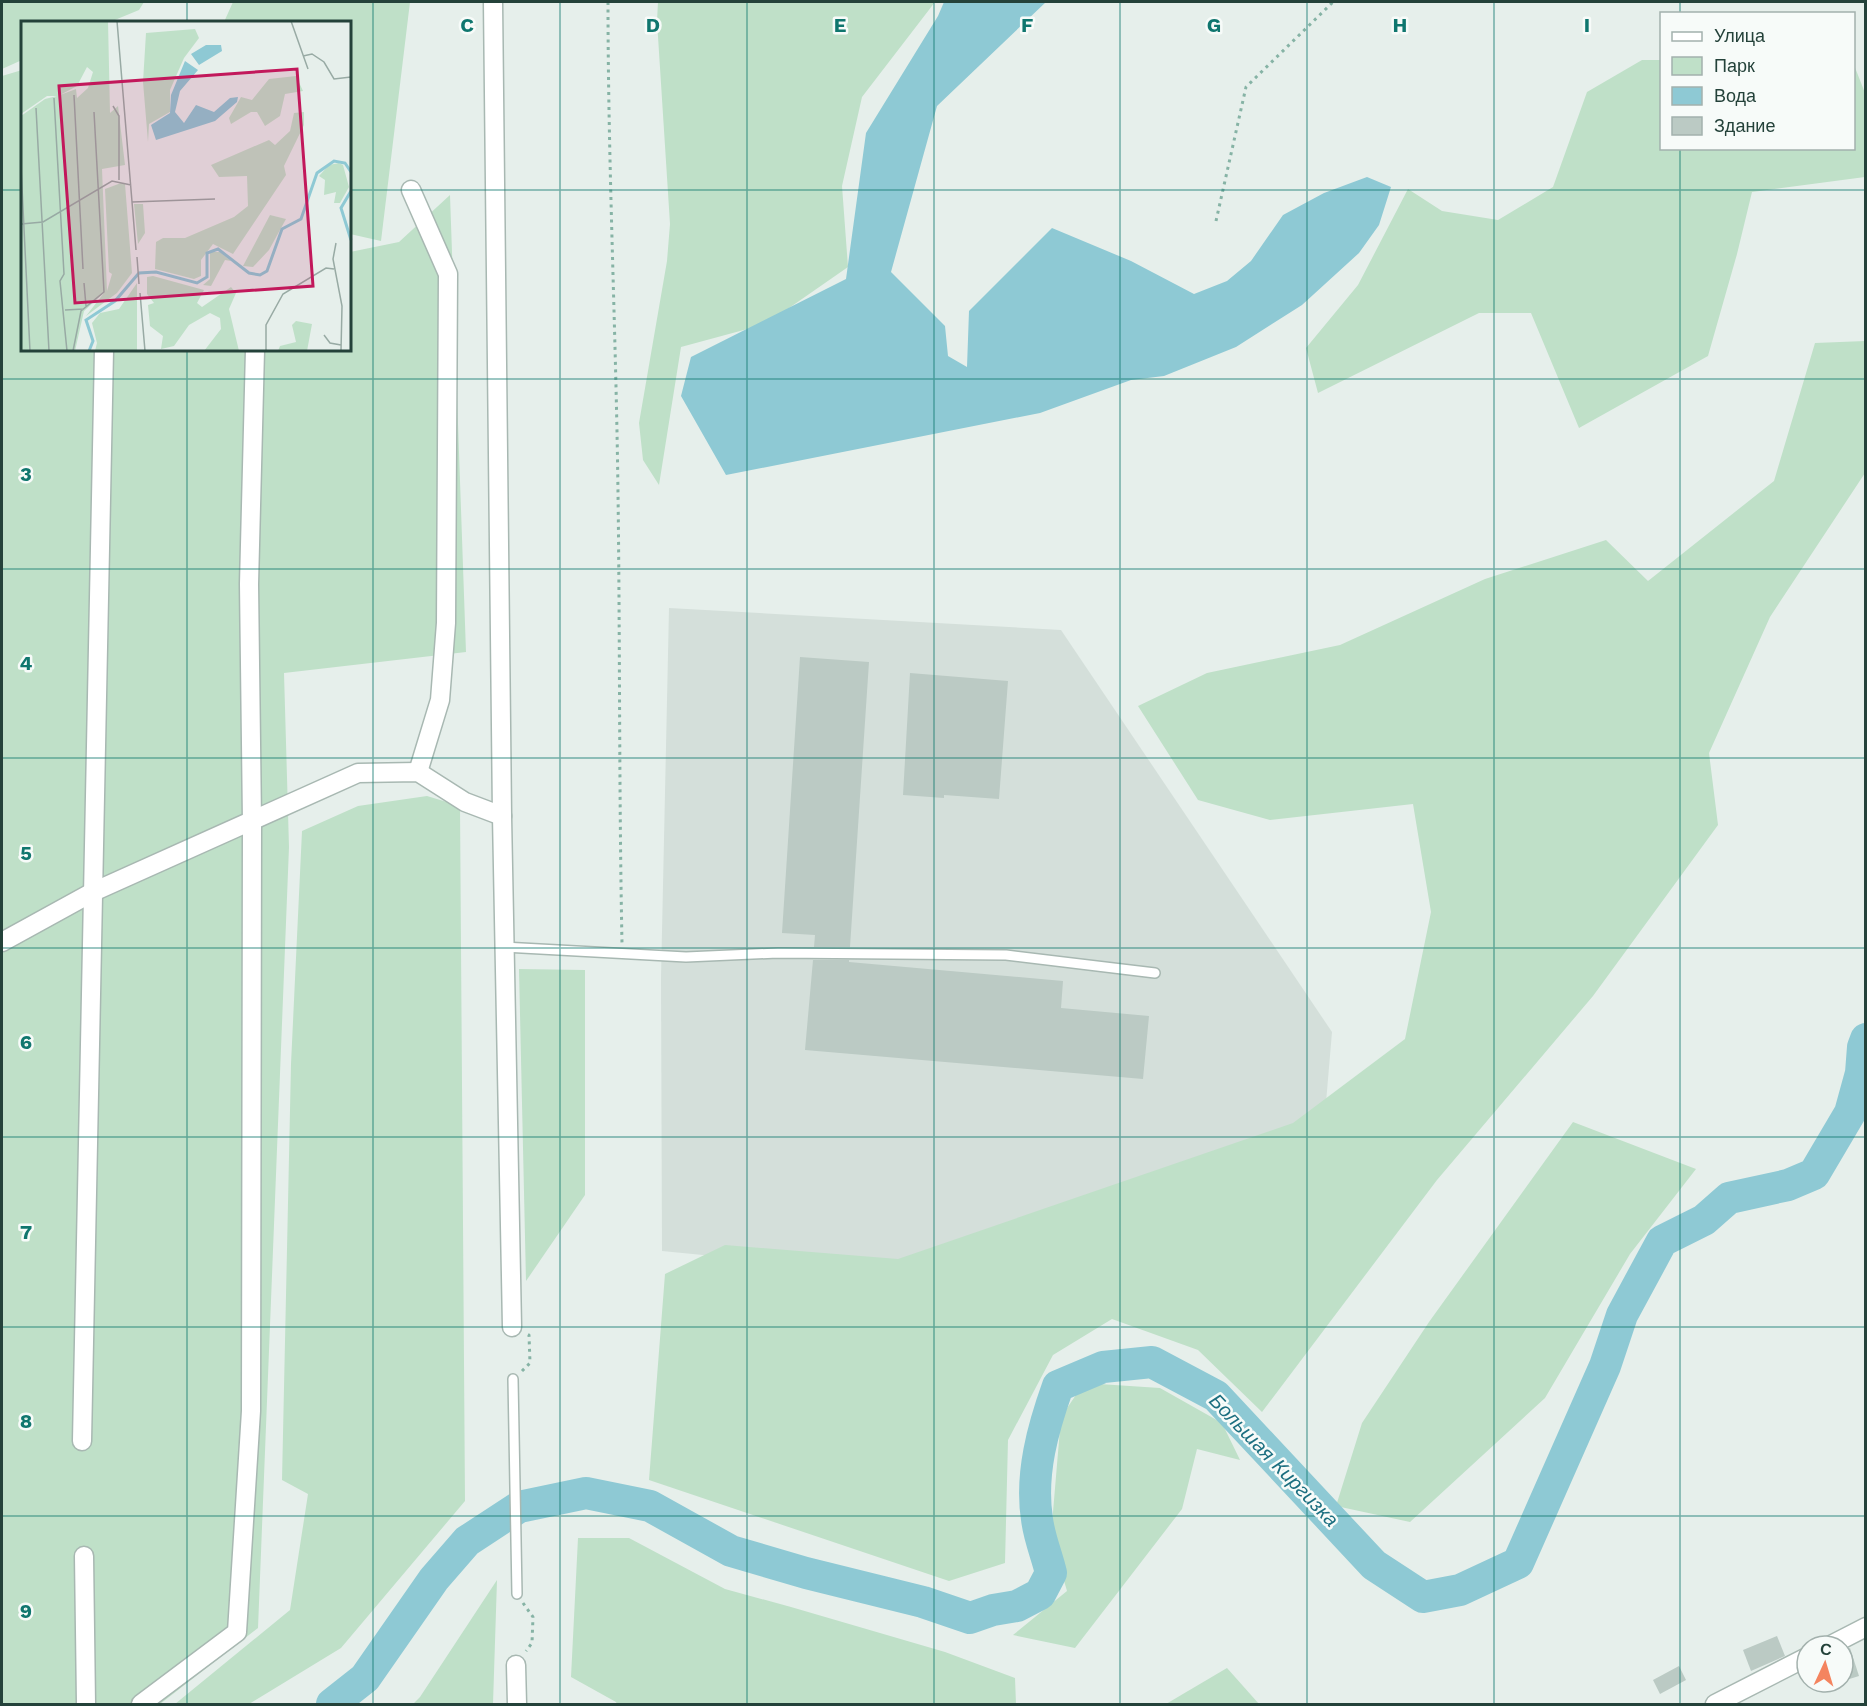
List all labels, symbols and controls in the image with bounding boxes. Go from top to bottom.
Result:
legend [1660,12,1855,150]
text: C [460,13,474,37]
text: D [646,13,660,37]
text: E [834,13,846,37]
text: F [1021,13,1033,37]
text: G [1207,13,1221,37]
text: H [1393,13,1407,37]
text: I [1584,13,1590,37]
inset map [21,21,351,351]
text: Улица [1714,25,1766,46]
text: Парк [1714,55,1755,76]
text: Вода [1714,85,1757,106]
text: Здание [1714,115,1775,136]
text: 3 [20,462,32,486]
text: 4 [20,651,33,675]
text: 5 [20,841,32,865]
text: 6 [20,1030,32,1054]
text: 7 [20,1220,32,1244]
water label: Большая Киргизка [1204,1389,1344,1531]
text: 8 [20,1409,32,1433]
text: 9 [20,1599,32,1623]
north arrow [1795,1634,1855,1694]
text: С [1820,1640,1833,1659]

